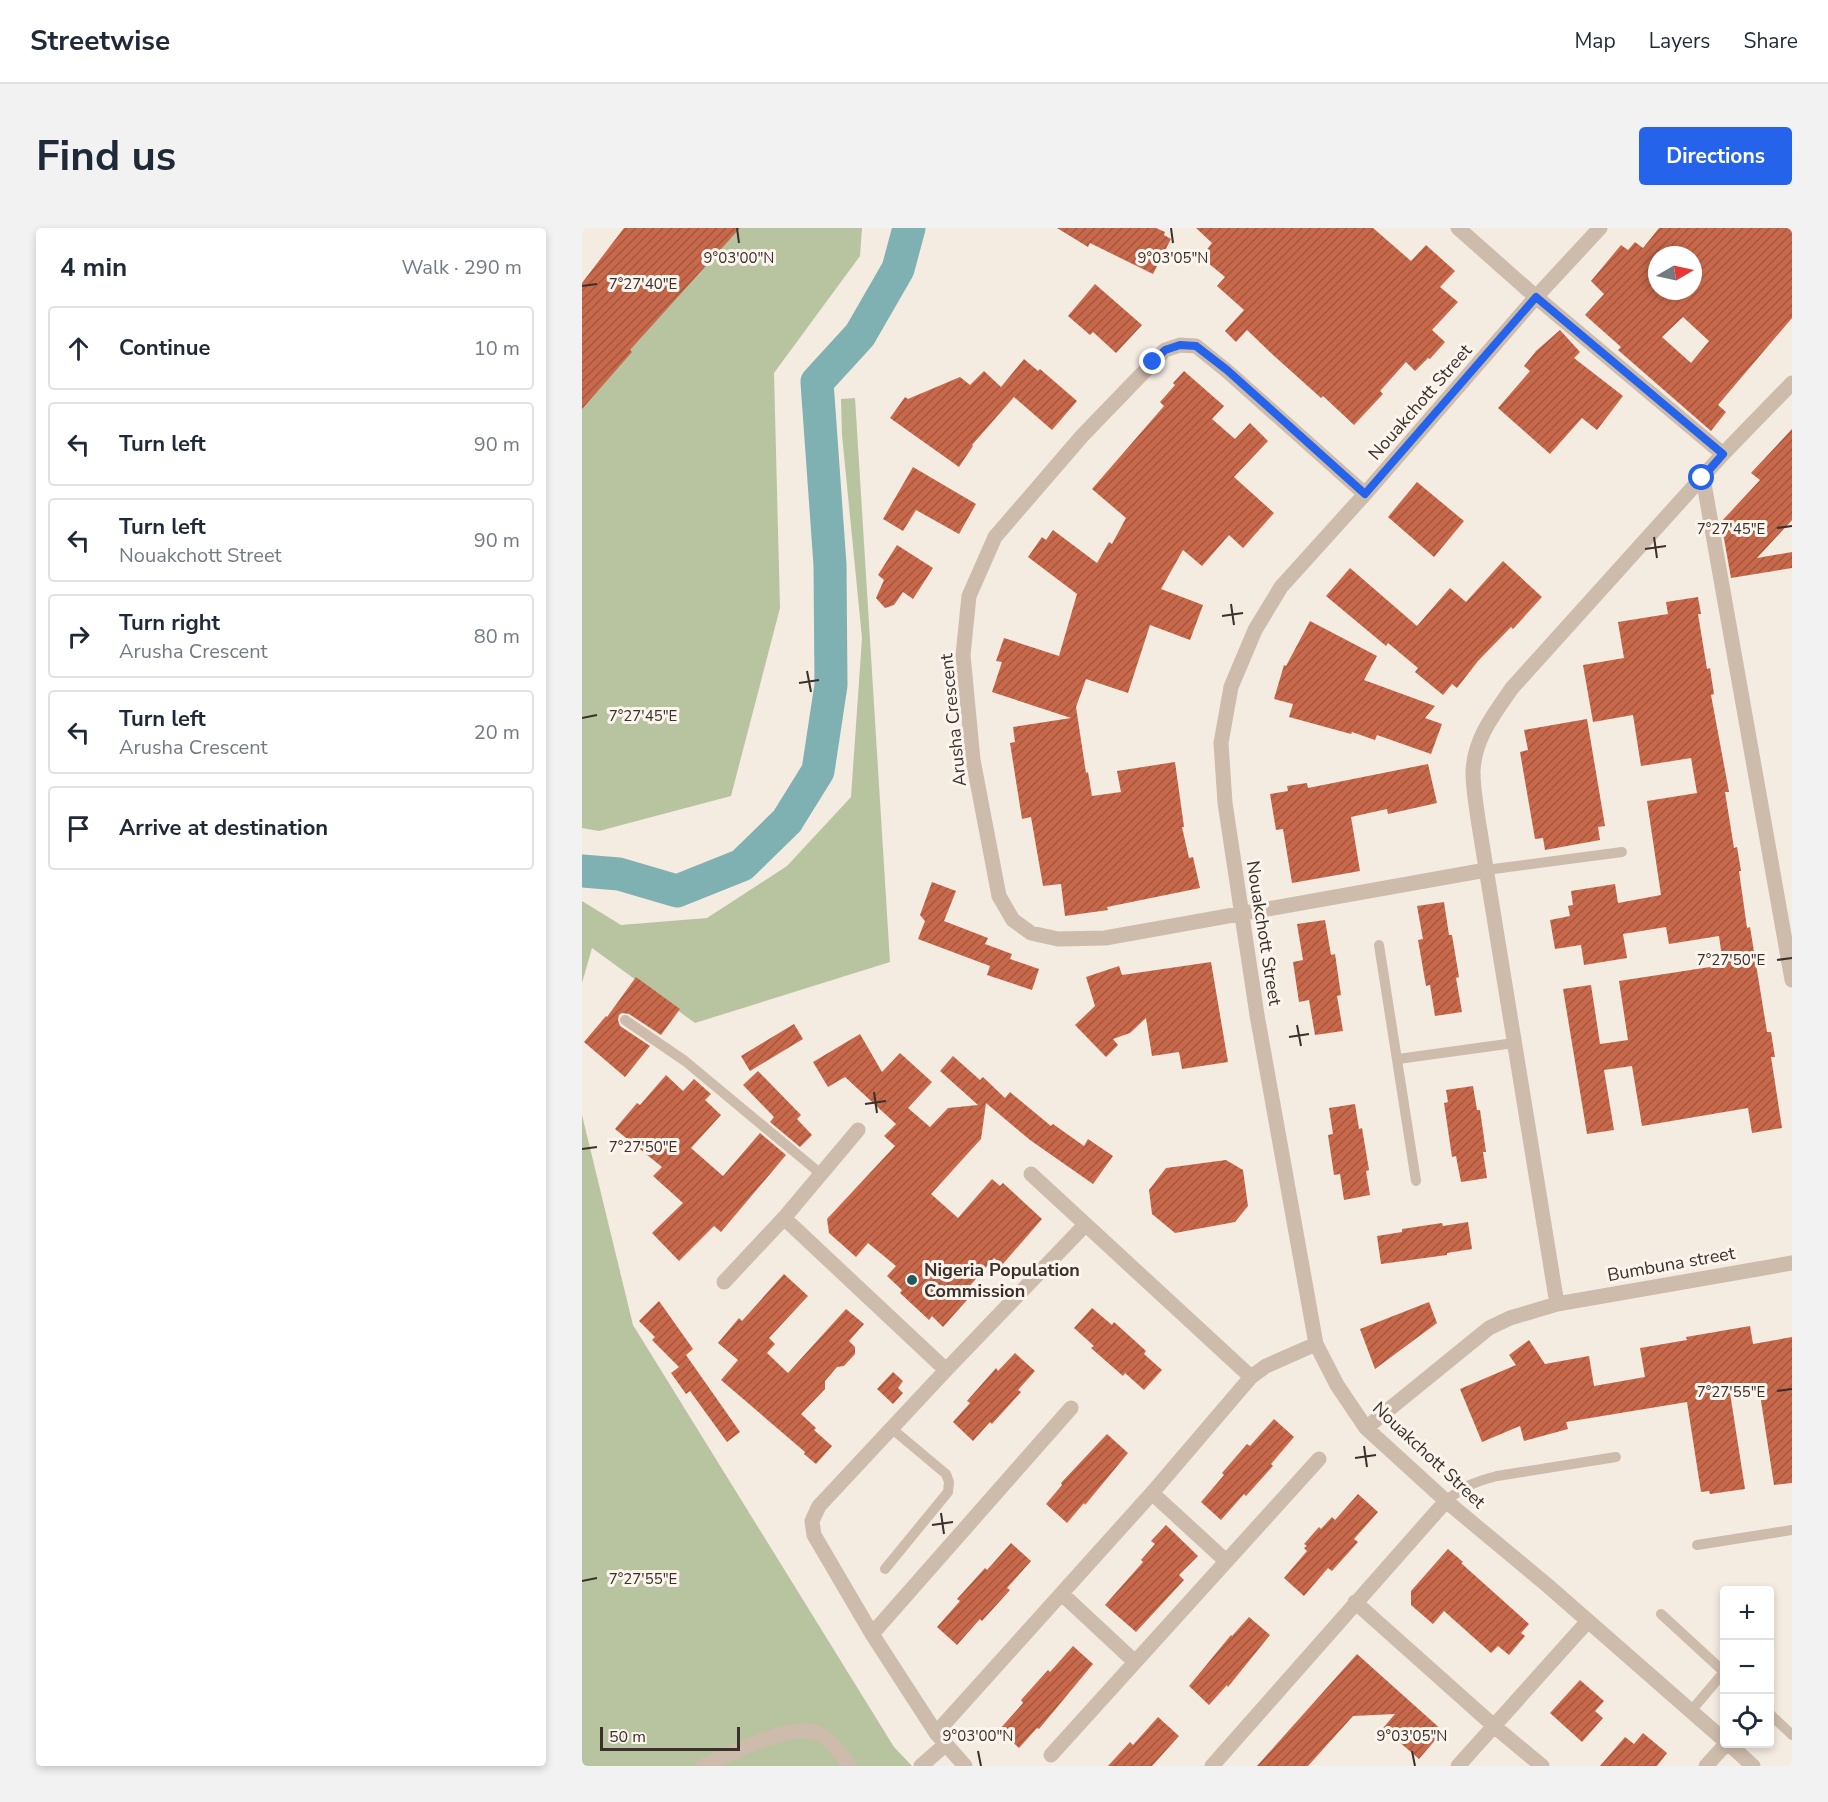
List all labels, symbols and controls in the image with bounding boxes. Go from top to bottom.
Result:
text: Streetwise [30,22,170,60]
text: Map [1574,27,1616,55]
text: Layers [1649,27,1710,55]
text: Share [1743,27,1798,55]
button: Directions [1639,127,1792,185]
text: Find us [36,128,176,185]
north arrow [1648,246,1702,300]
text: 9°03'00"N [704,248,774,268]
text: 9°03'05"N [1138,248,1208,268]
text: 4 min [60,250,127,285]
text: Walk · 290 m [402,254,522,281]
text: 7°27'40"E [609,274,677,294]
icon: ahead [62,332,95,365]
text: Continue [119,333,210,363]
text: 10 m [474,335,520,362]
street label: Nouakchott Street [1363,338,1478,465]
route end [1139,348,1165,374]
icon: left [62,428,95,461]
text: Turn left [119,429,206,459]
text: 90 m [474,431,520,458]
route start [1688,464,1714,490]
text: Turn left [119,512,206,542]
text: 7°27'45"E [1697,519,1765,539]
icon: left [62,524,95,557]
text: 90 m [474,527,520,554]
text: Nouakchott Street [119,542,282,569]
text: Turn right [119,608,220,638]
icon: right [62,620,95,653]
text: 80 m [474,623,520,650]
text: Arusha Crescent [119,638,268,665]
street label: Arusha Crescent [934,652,972,788]
text: Turn left [119,704,206,734]
text: 7°27'45"E [609,706,677,726]
icon: left [62,716,95,749]
text: 20 m [474,719,520,746]
text: Arusha Crescent [119,734,268,761]
icon: arrive [62,812,95,845]
text: Arrive at destination [119,813,328,843]
street label: Nouakchott Street [1241,859,1287,1008]
text: 7°27'50"E [1697,950,1765,970]
text: 7°27'50"E [609,1137,677,1157]
street label: Bumbuna street [1605,1241,1737,1287]
place label: Nigeria Population Commission [924,1258,1080,1303]
marker: Nigeria Population Commission [905,1273,919,1287]
text: 7°27'55"E [1697,1382,1765,1402]
street label: Nouakchott Street [1367,1396,1491,1514]
text: 7°27'55"E [609,1569,677,1589]
map controls [1720,1586,1774,1748]
button: + [1720,1586,1774,1640]
button: − [1720,1640,1774,1694]
button: locate [1720,1694,1774,1748]
scale bar [600,1724,740,1752]
text: 50 m [609,1726,646,1748]
text: 9°03'00"N [943,1726,1013,1746]
text: 9°03'05"N [1377,1726,1447,1746]

